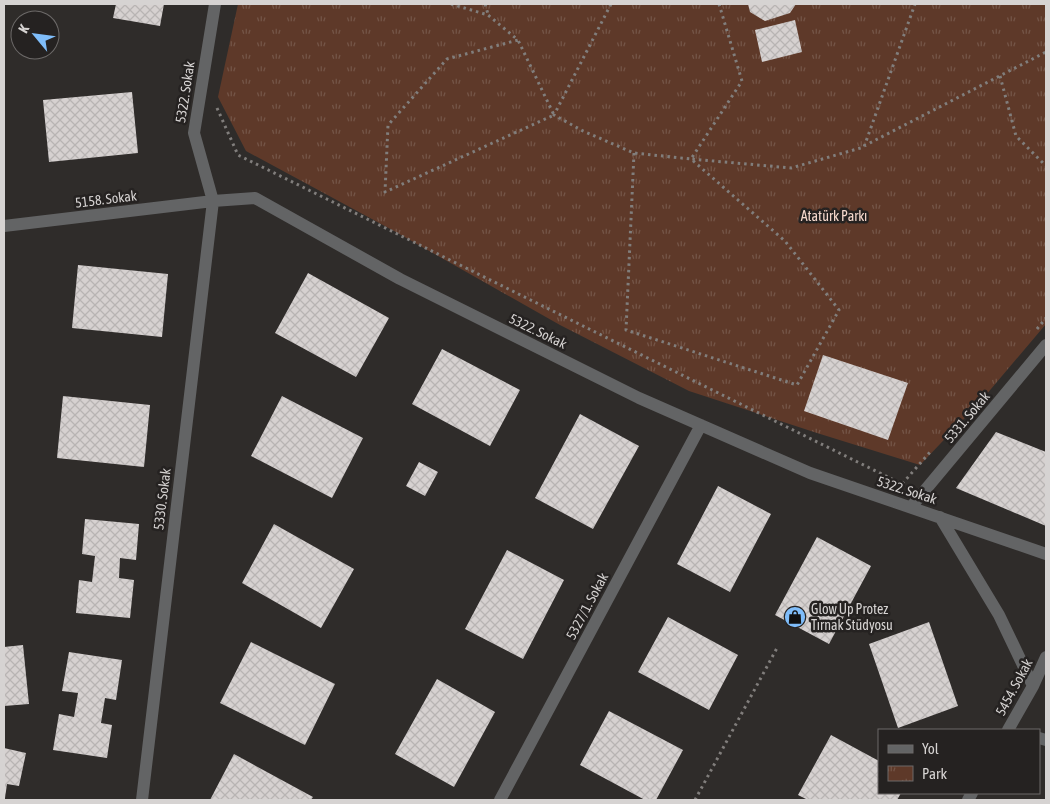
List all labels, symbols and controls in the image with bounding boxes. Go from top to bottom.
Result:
north arrow [10,10,60,60]
text: K [15,22,32,36]
street label: 5322. Sokak [172,60,198,124]
street label: 5158. Sokak [74,187,138,211]
park label: Atatürk Parkı [801,208,867,224]
street label: 5322. Sokak [507,310,569,352]
street label: 5331. Sokak [941,388,993,446]
street label: 5330. Sokak [150,467,174,531]
street label: 5322. Sokak [875,473,939,507]
street label: 5327/1. Sokak [563,570,611,642]
place label: Glow Up Protez Tırnak Stüdyosu [811,601,893,633]
shop icon: Glow Up Protez Tırnak Stüdyosu [783,605,807,629]
street label: 5454. Sokak [992,656,1036,718]
legend [878,729,1040,794]
text: Yol [922,740,939,757]
text: Park [922,765,947,782]

